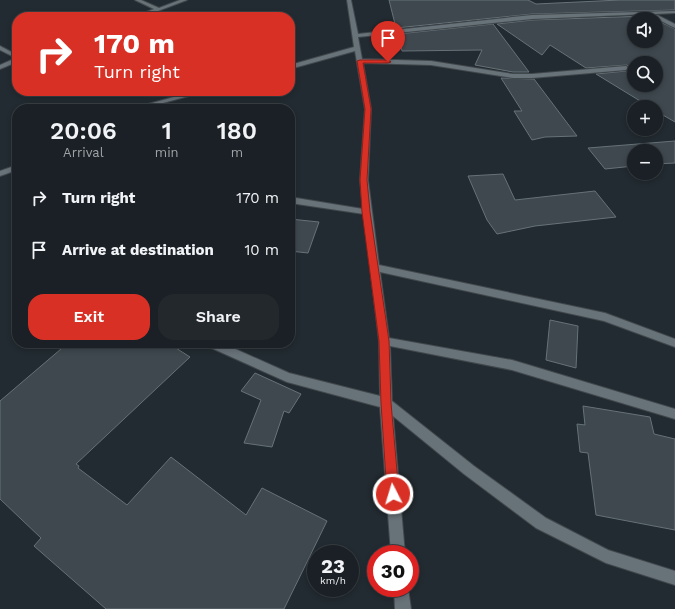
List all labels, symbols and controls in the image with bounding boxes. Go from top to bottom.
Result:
map controls [627,12,663,180]
button: sound [627,12,663,48]
pin [371,21,405,62]
text: 170 m [94,27,175,60]
icon: arrive [377,27,399,49]
icon: right [28,28,80,80]
button: search [627,56,663,92]
text: Turn right [94,61,180,82]
button: + [627,100,663,136]
text: 20:06 [50,117,117,145]
text: 1 [162,117,172,145]
text: 180 [217,117,257,145]
button: − [627,144,663,180]
text: Arrival [63,145,104,160]
text: min [155,145,179,160]
text: m [231,145,243,160]
icon: right [28,187,50,209]
text: Turn right [62,189,135,207]
text: 170 m [236,189,279,207]
icon: arrive [28,239,50,261]
text: Arrive at destination [62,241,214,259]
text: 10 m [244,241,279,259]
button: Exit [28,294,150,340]
button: Share [158,294,279,340]
position arrow [372,473,414,515]
speed limit sign: 30 [367,545,419,597]
text: 23 [321,554,345,578]
text: km/h [320,575,346,586]

